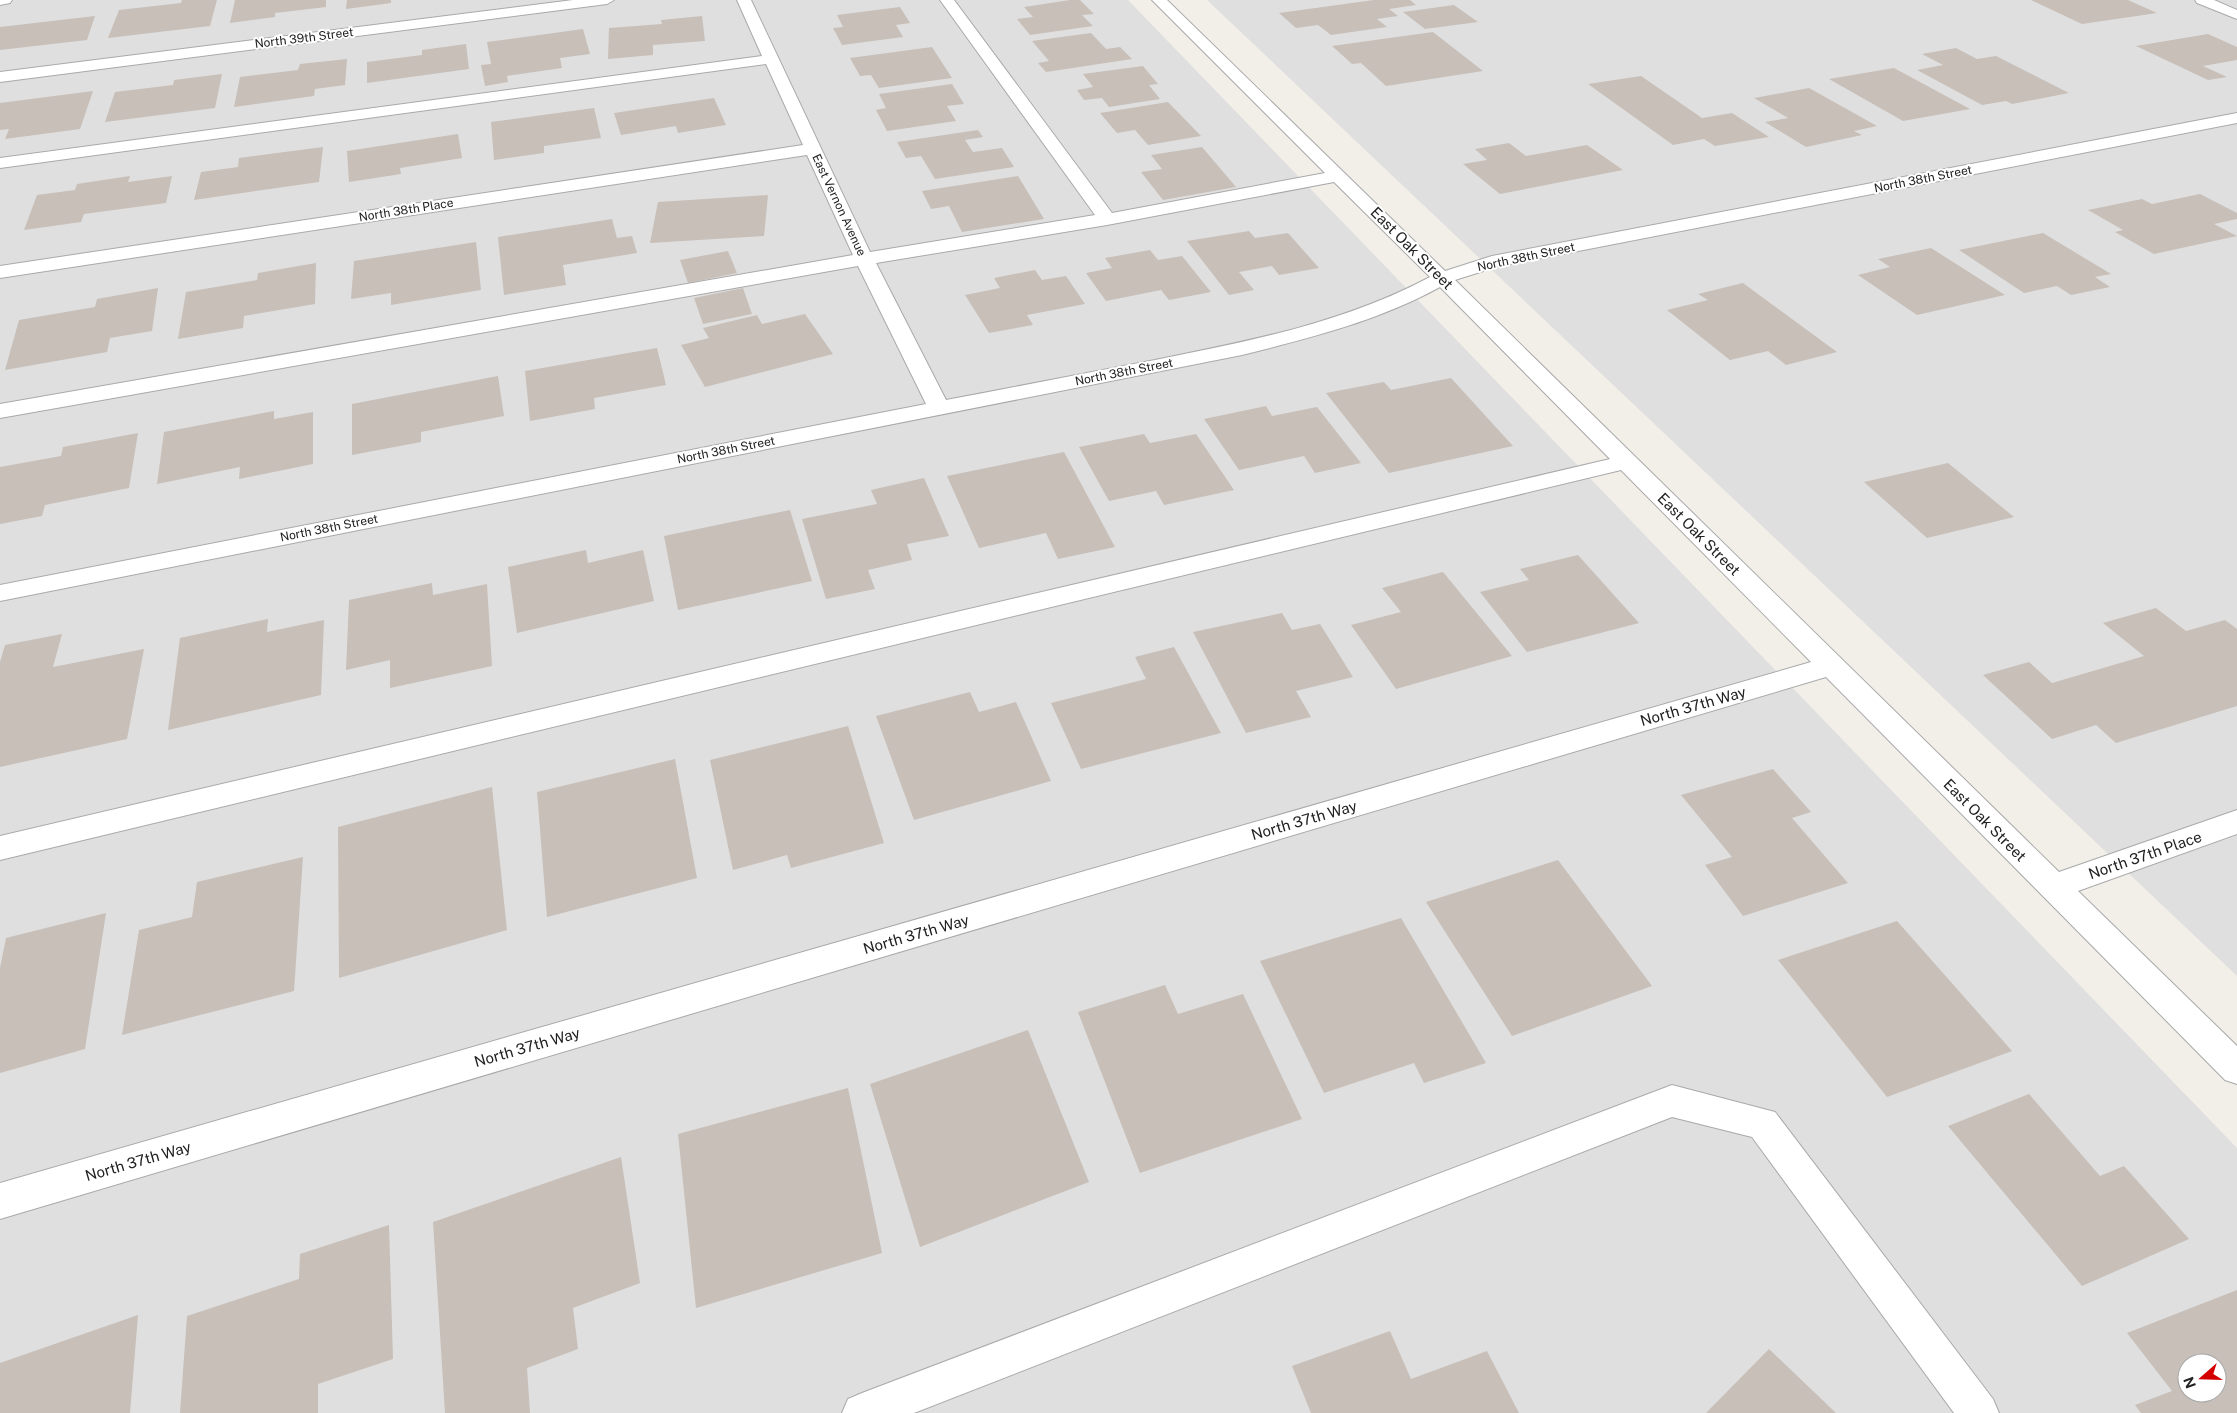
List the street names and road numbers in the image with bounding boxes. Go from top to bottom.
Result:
street label: North 39th Street [254,25,354,51]
street label: East Vernon Avenue [809,152,869,258]
street label: North 38th Street [1873,163,1974,195]
street label: North 38th Place [358,196,455,224]
street label: East Oak Street [1367,203,1457,293]
street label: North 38th Street [1476,240,1576,274]
street label: North 38th Street [1074,356,1175,388]
street label: North 38th Street [676,434,777,466]
street label: East Oak Street [1654,489,1744,579]
street label: North 38th Street [279,512,380,544]
street label: North 37th Way [1638,683,1748,729]
street label: East Oak Street [1940,775,2030,865]
street label: North 37th Way [1249,797,1359,843]
street label: North 37th Place [2086,828,2204,882]
street label: North 37th Way [861,911,971,957]
street label: North 37th Way [472,1024,582,1070]
street label: North 37th Way [83,1138,193,1184]

